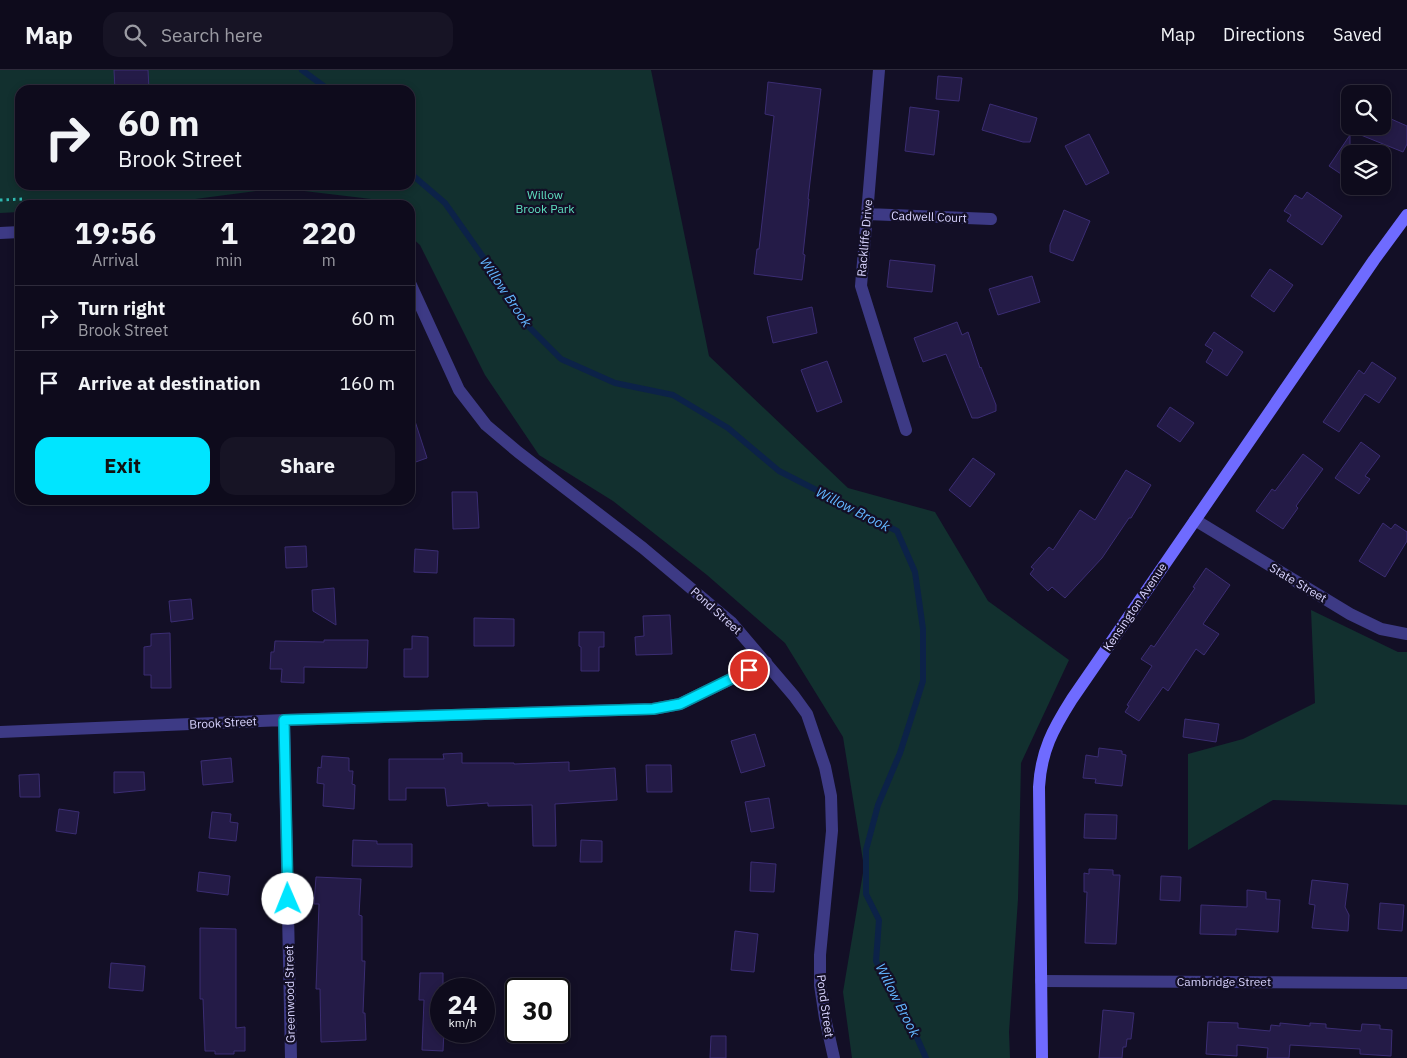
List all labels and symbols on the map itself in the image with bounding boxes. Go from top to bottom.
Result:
park label: Willow Brook Park [515,187,575,216]
street label: Rackliffe Drive [854,198,875,277]
street label: Cadwell Court [891,208,967,225]
water label: Willow Brook [476,254,536,331]
water label: Willow Brook [813,483,894,536]
street label: Kensington Avenue [1099,559,1170,654]
street label: State Street [1267,560,1330,606]
street label: Pond Street [688,584,745,637]
pin [728,649,770,691]
street label: Brook Street [189,713,257,732]
position arrow [261,872,313,924]
street label: Greenwood Street [281,945,298,1043]
water label: Willow Brook [872,960,925,1041]
street label: Pond Street [814,974,837,1038]
street label: Cambridge Street [1177,974,1271,989]
speed limit sign: 30 [505,978,570,1043]

